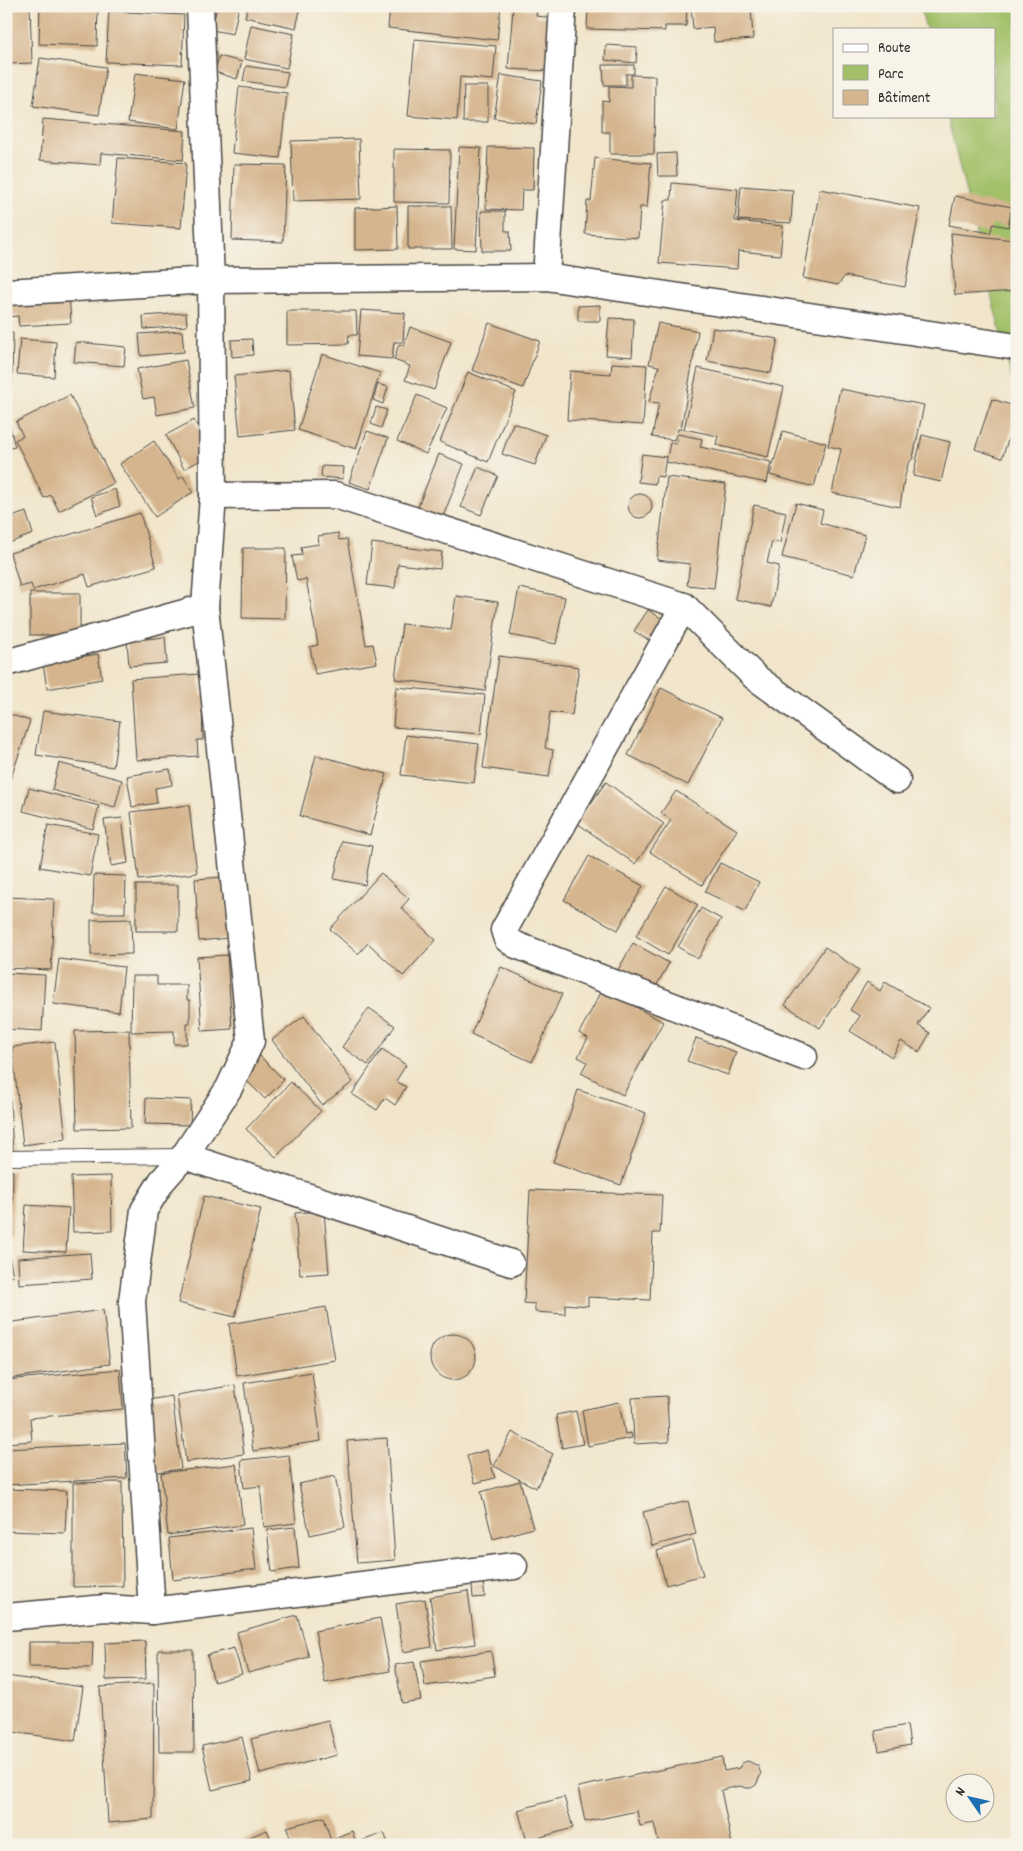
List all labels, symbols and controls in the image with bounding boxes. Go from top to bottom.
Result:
legend [833,28,996,118]
text: Route [878,38,911,60]
text: Parc [878,64,903,86]
text: Bâtiment [878,88,931,110]
north arrow [946,1774,996,1824]
text: N [951,1783,971,1800]

